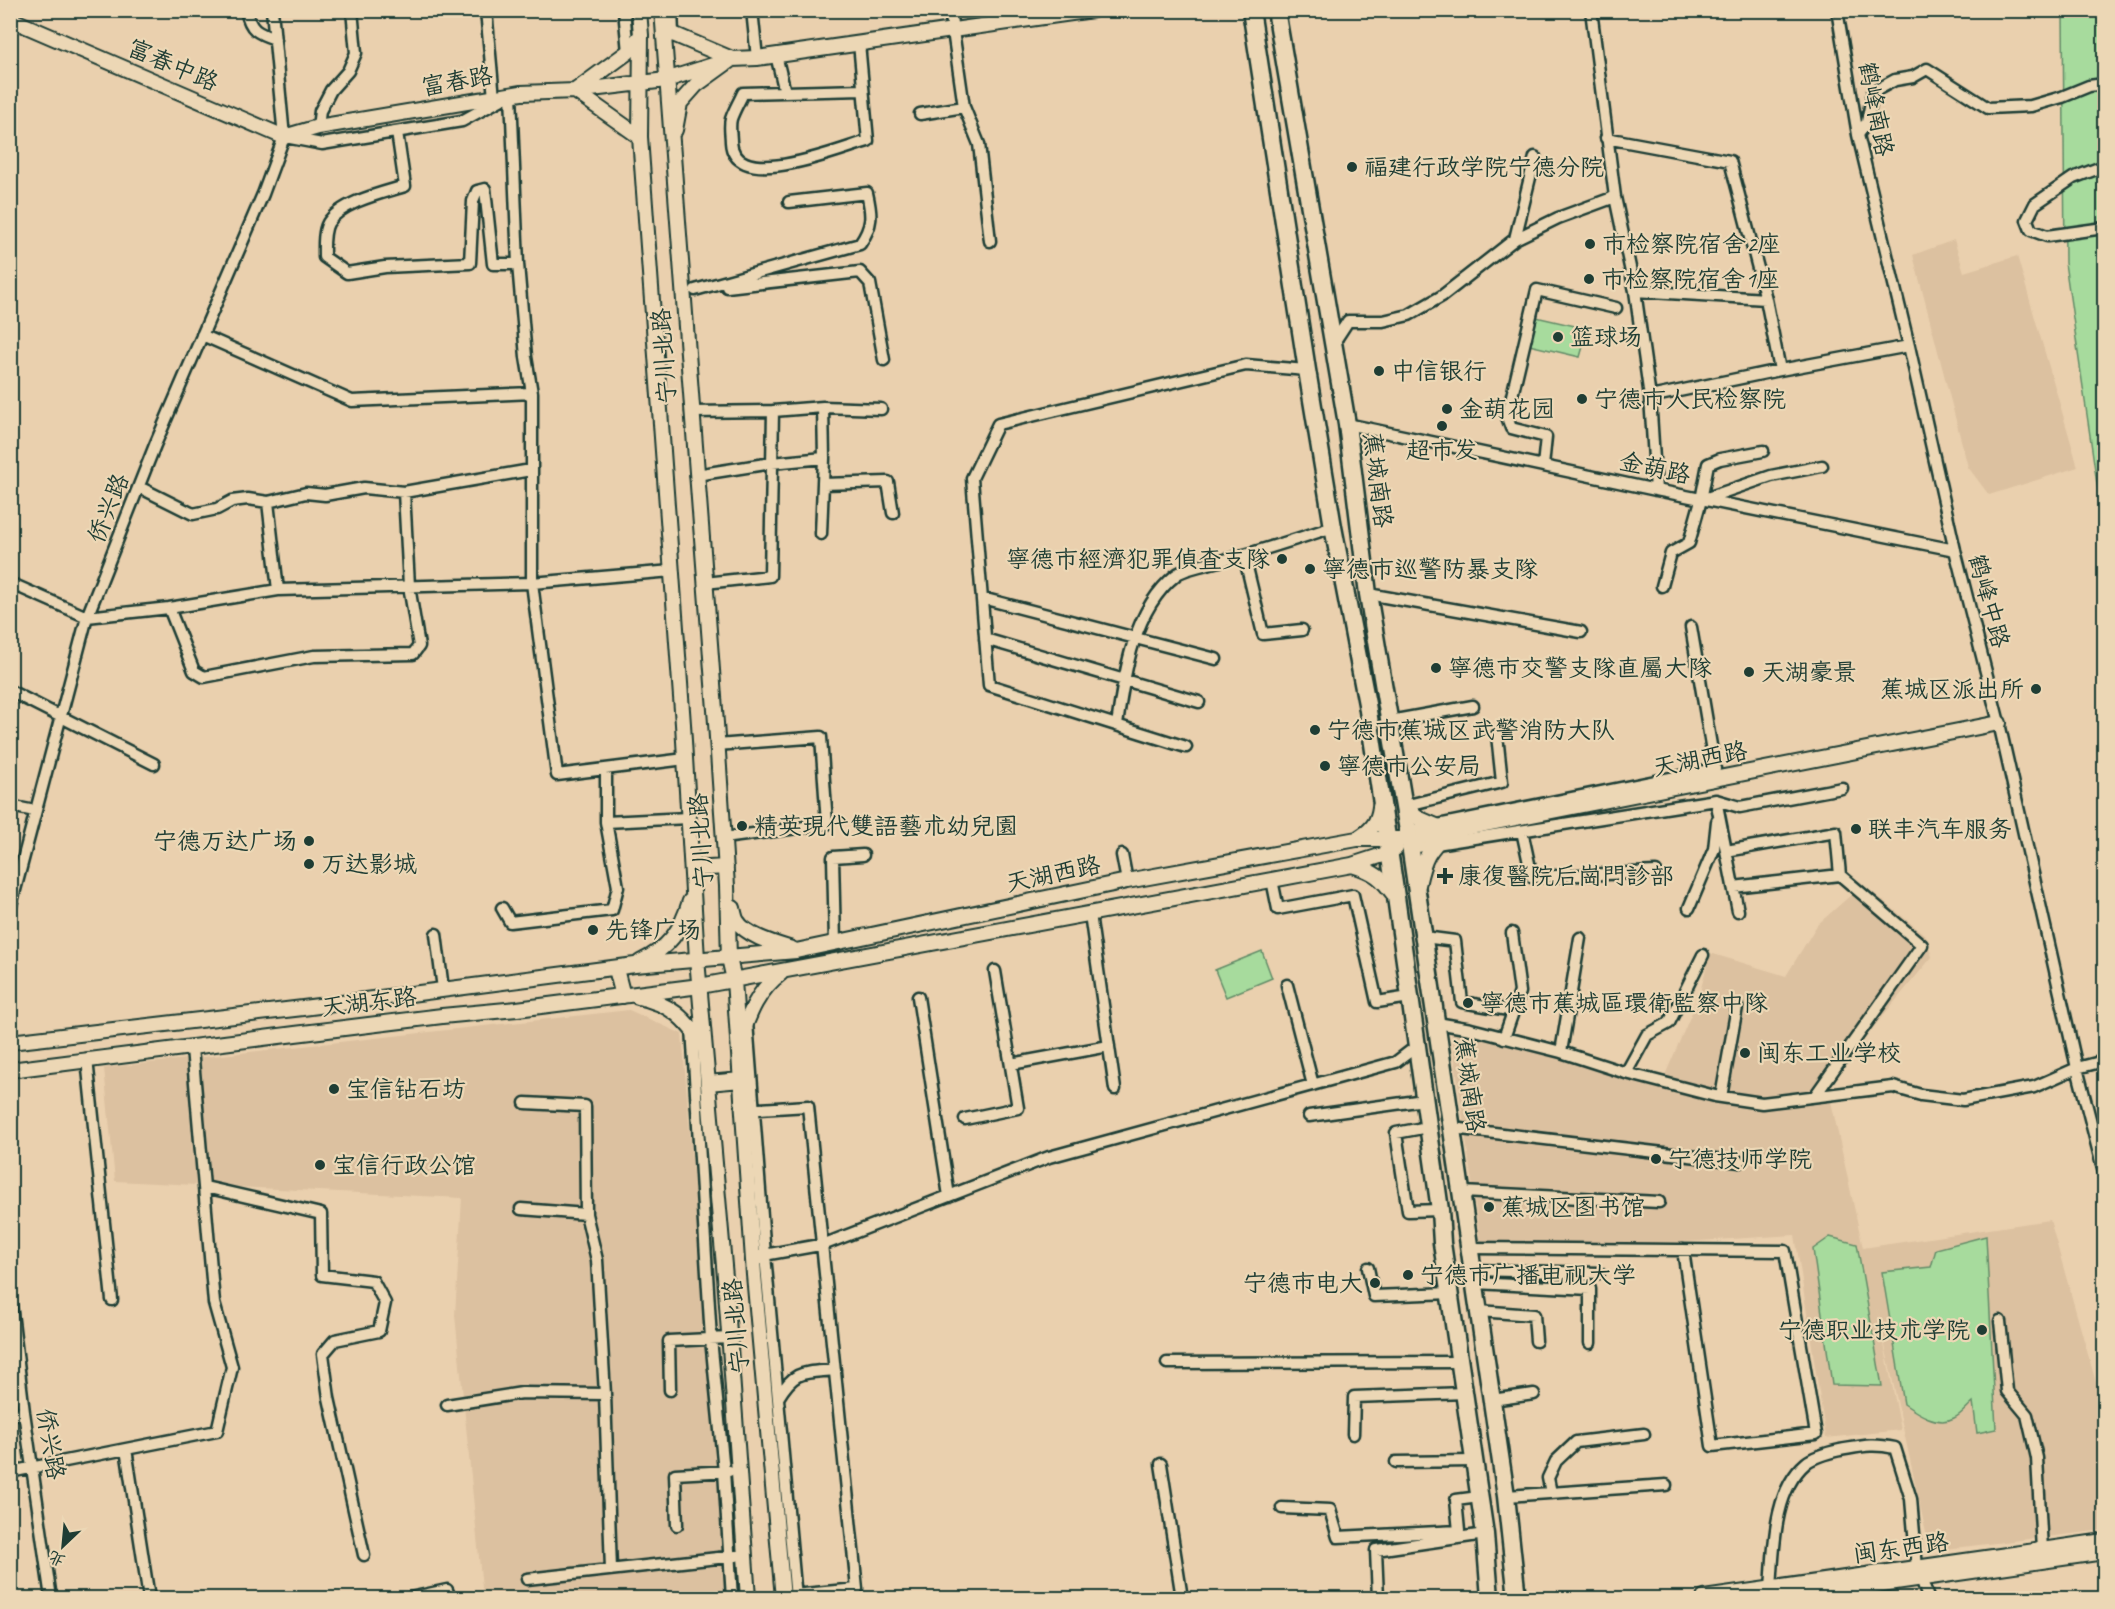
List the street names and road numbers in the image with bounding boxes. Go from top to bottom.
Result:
street label: 富春中路 [123,32,223,98]
street label: 鹤峰南路 [1852,59,1900,159]
street label: 富春路 [419,60,495,102]
street label: 宁川北路 [646,307,682,405]
street label: 蕉城南路 [1357,431,1399,529]
street label: 金葫路 [1617,446,1693,490]
street label: 侨兴路 [81,469,135,547]
street label: 鹤峰中路 [1962,551,2016,651]
street label: 天湖西路 [1650,735,1750,783]
street label: 宁川北路 [683,792,719,890]
street label: 天湖西路 [1003,849,1103,899]
street label: 天湖东路 [320,981,418,1023]
street label: 蕉城南路 [1448,1035,1492,1135]
street label: 宁川北路 [717,1277,755,1375]
street label: 侨兴路 [31,1406,71,1482]
street label: 闽东西路 [1851,1526,1951,1570]

